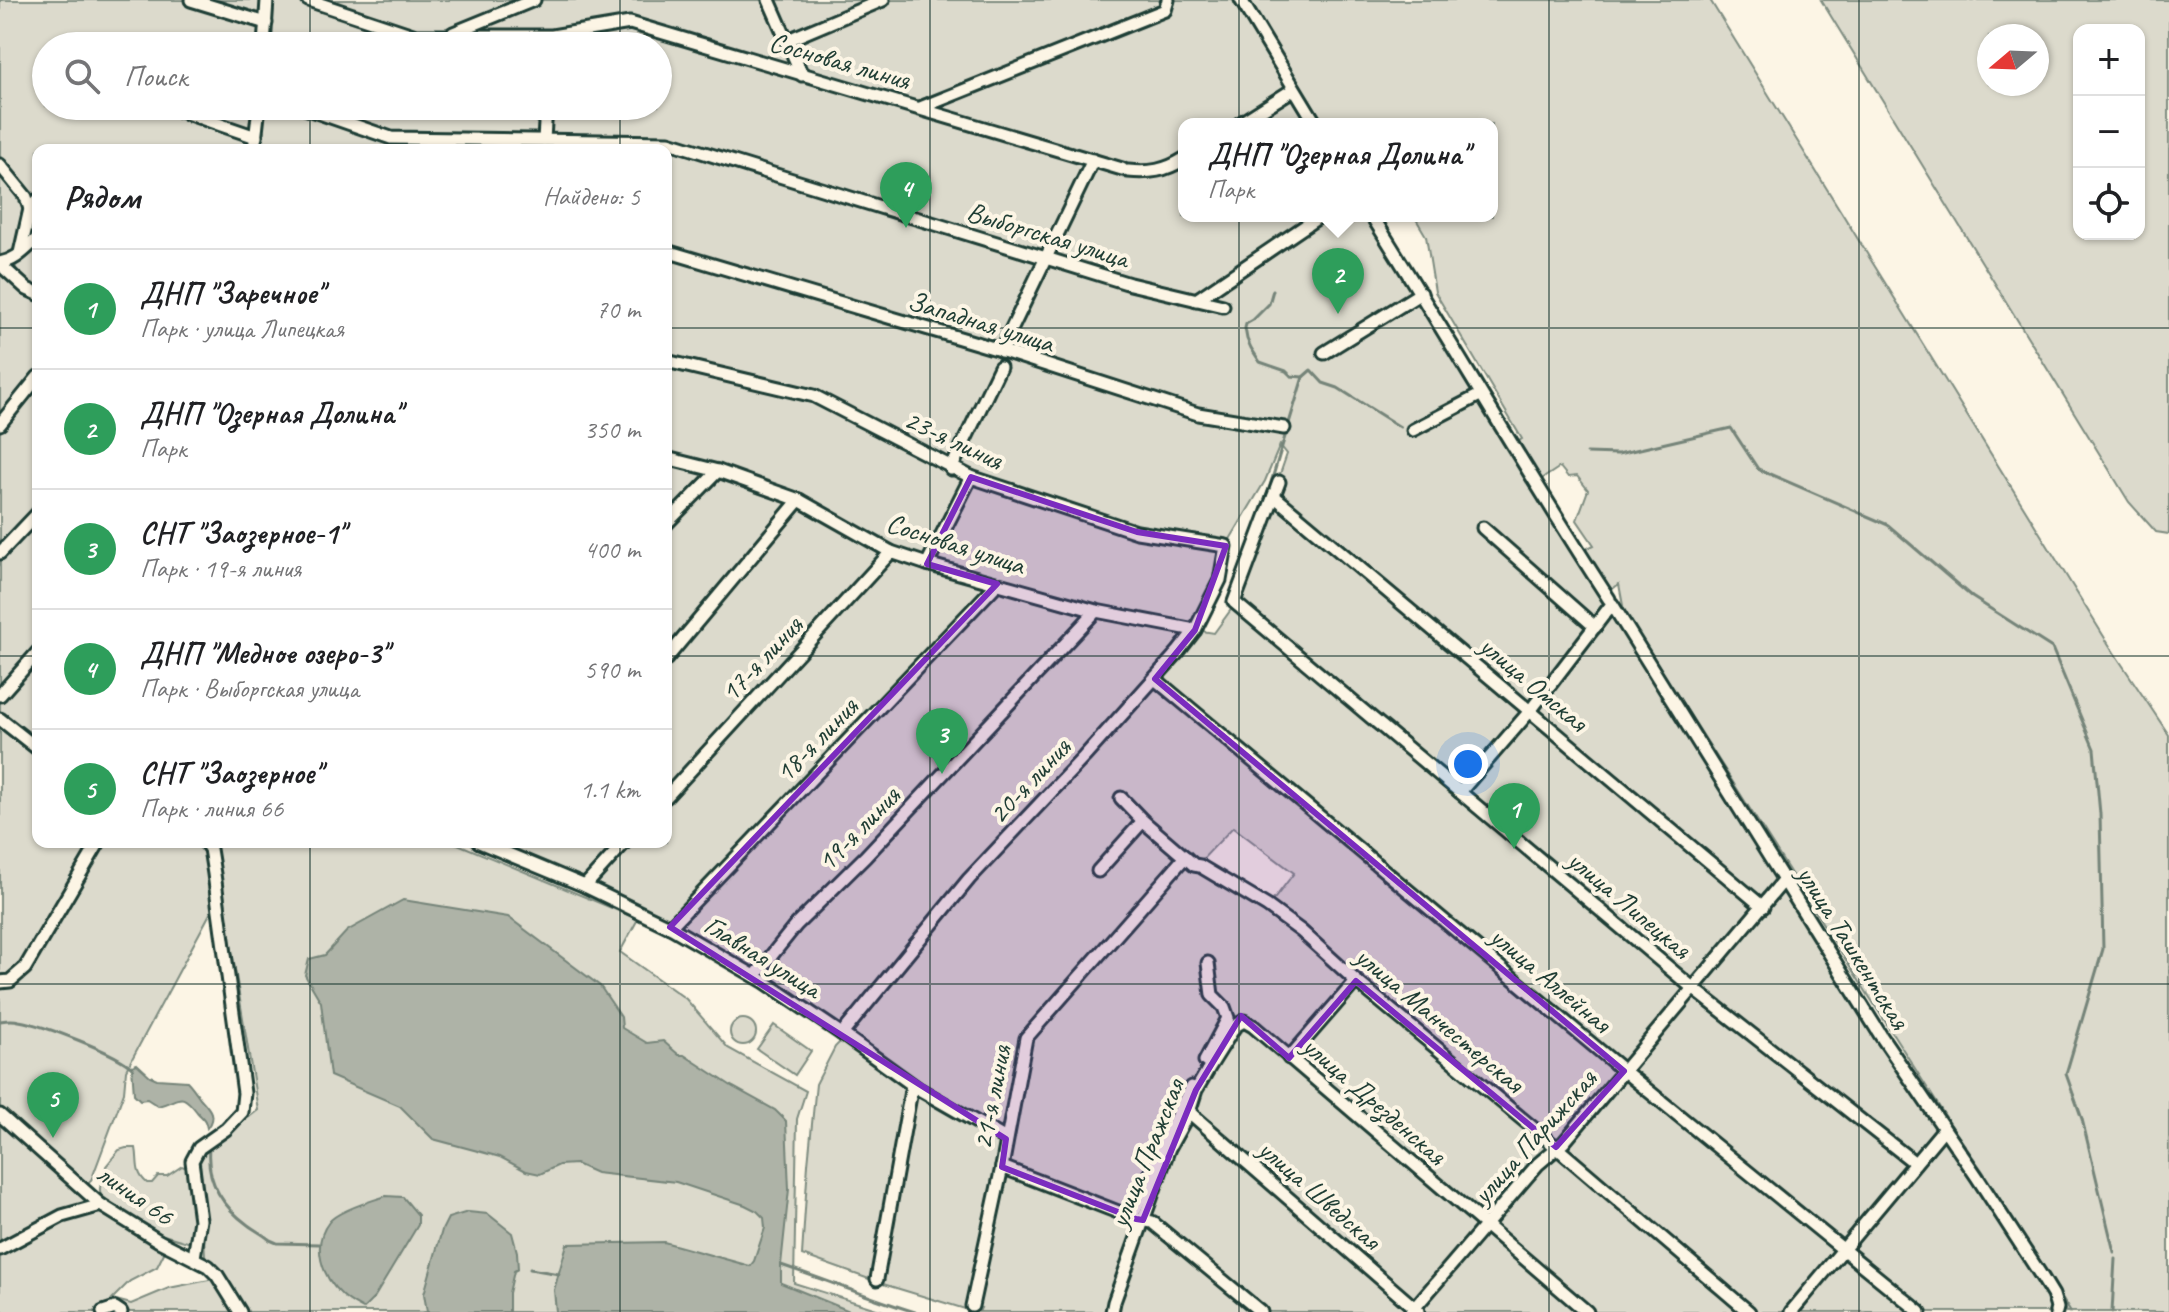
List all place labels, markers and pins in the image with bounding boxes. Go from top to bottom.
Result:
pin: 4 [880,162,932,228]
pin: 2 [1312,248,1364,314]
pin: 3 [916,708,968,774]
pin: 1 [1488,783,1540,849]
pin: 5 [27,1072,79,1138]

